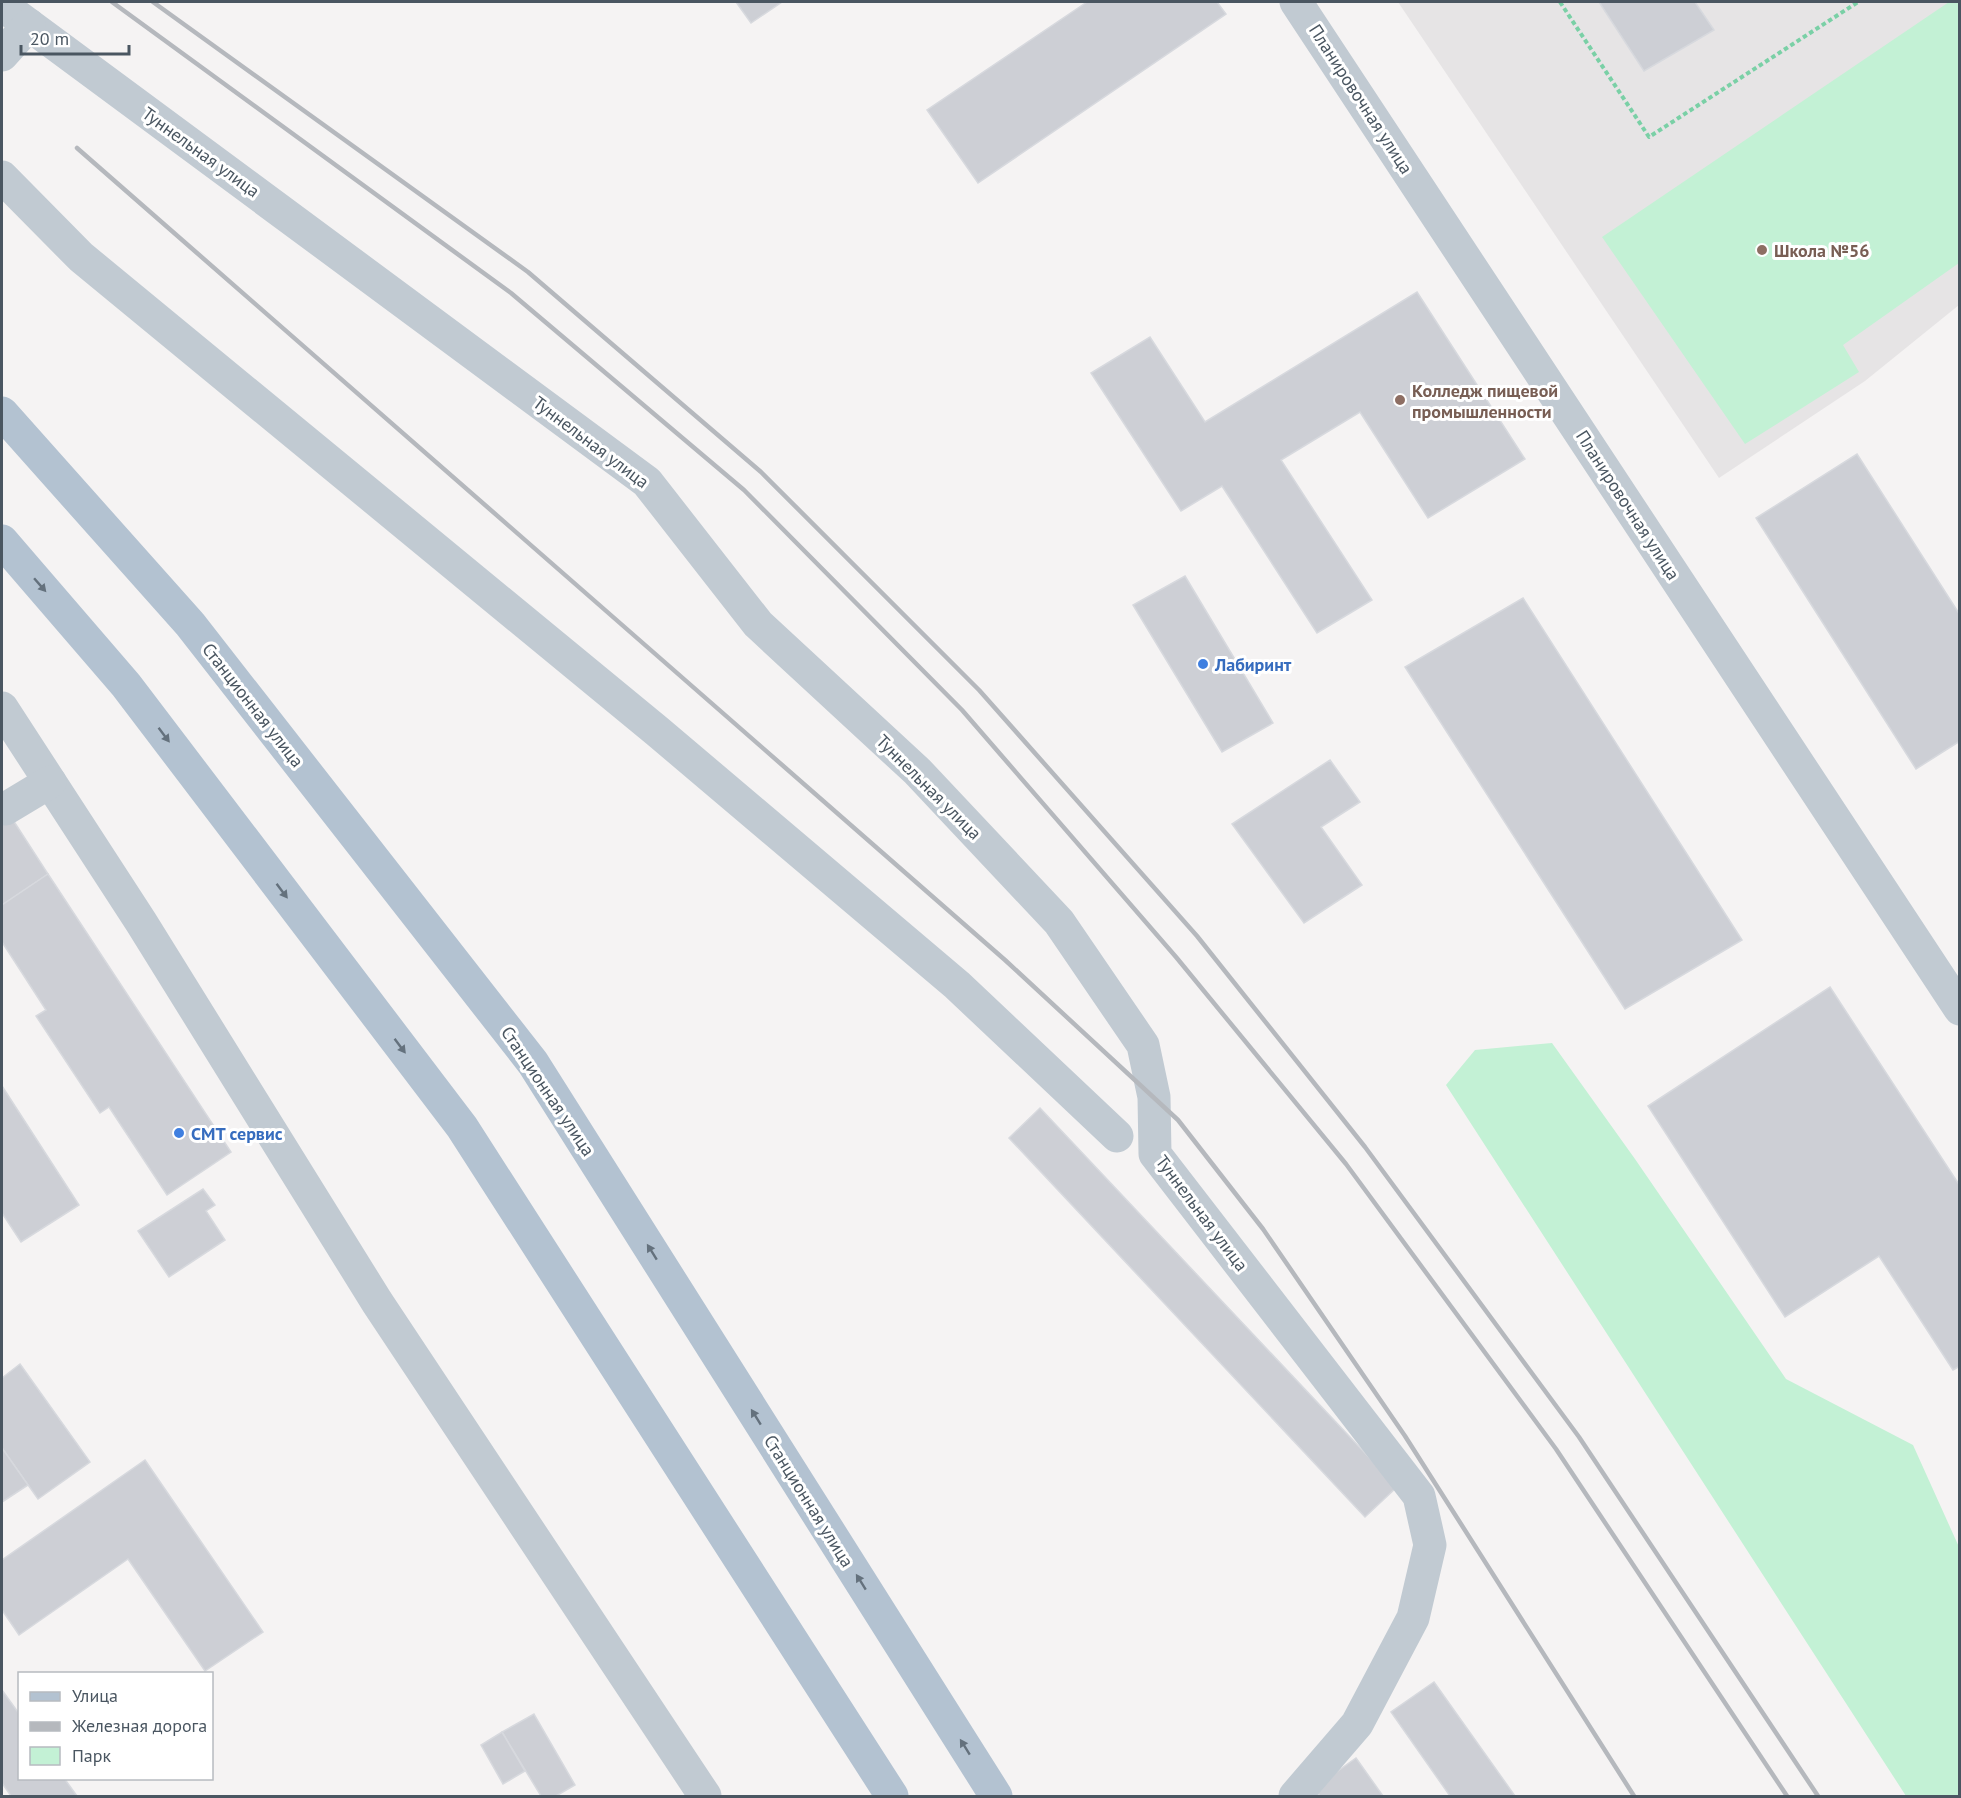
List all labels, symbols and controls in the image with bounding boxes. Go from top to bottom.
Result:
scale bar [21,18,129,56]
street label: Планировочная улица [1304,20,1418,178]
text: 20 m [30,27,69,50]
street label: Туннельная улица [138,102,264,202]
place label: Школа №56 [1774,239,1869,262]
marker: Школа №56 [1755,243,1769,257]
place label: Колледж пищевой промышленности [1412,379,1558,423]
street label: Туннельная улица [528,391,654,493]
marker: Колледж пищевой промышленности [1393,393,1407,407]
street label: Планировочная улица [1571,426,1685,584]
one-way arrow [33,577,46,592]
street label: Станционная улица [197,638,309,772]
place label: Лабиринт [1214,653,1292,676]
marker: Лабиринт [1196,657,1210,671]
one-way arrow [158,728,170,743]
street label: Туннельная улица [872,730,986,844]
one-way arrow [276,883,288,898]
street label: Станционная улица [496,1022,600,1160]
one-way arrow [394,1038,407,1054]
place label: СМТ сервис [191,1122,283,1145]
marker: СМТ сервис [172,1126,186,1140]
street label: Туннельная улица [1151,1150,1253,1276]
one-way arrow [647,1244,658,1260]
one-way arrow [751,1409,762,1425]
street label: Станционная улица [759,1431,859,1571]
one-way arrow [855,1574,866,1590]
legend [18,1672,213,1780]
text: Улица [72,1684,118,1707]
text: Железная дорога [71,1714,207,1737]
one-way arrow [959,1739,970,1755]
text: Парк [72,1744,112,1767]

